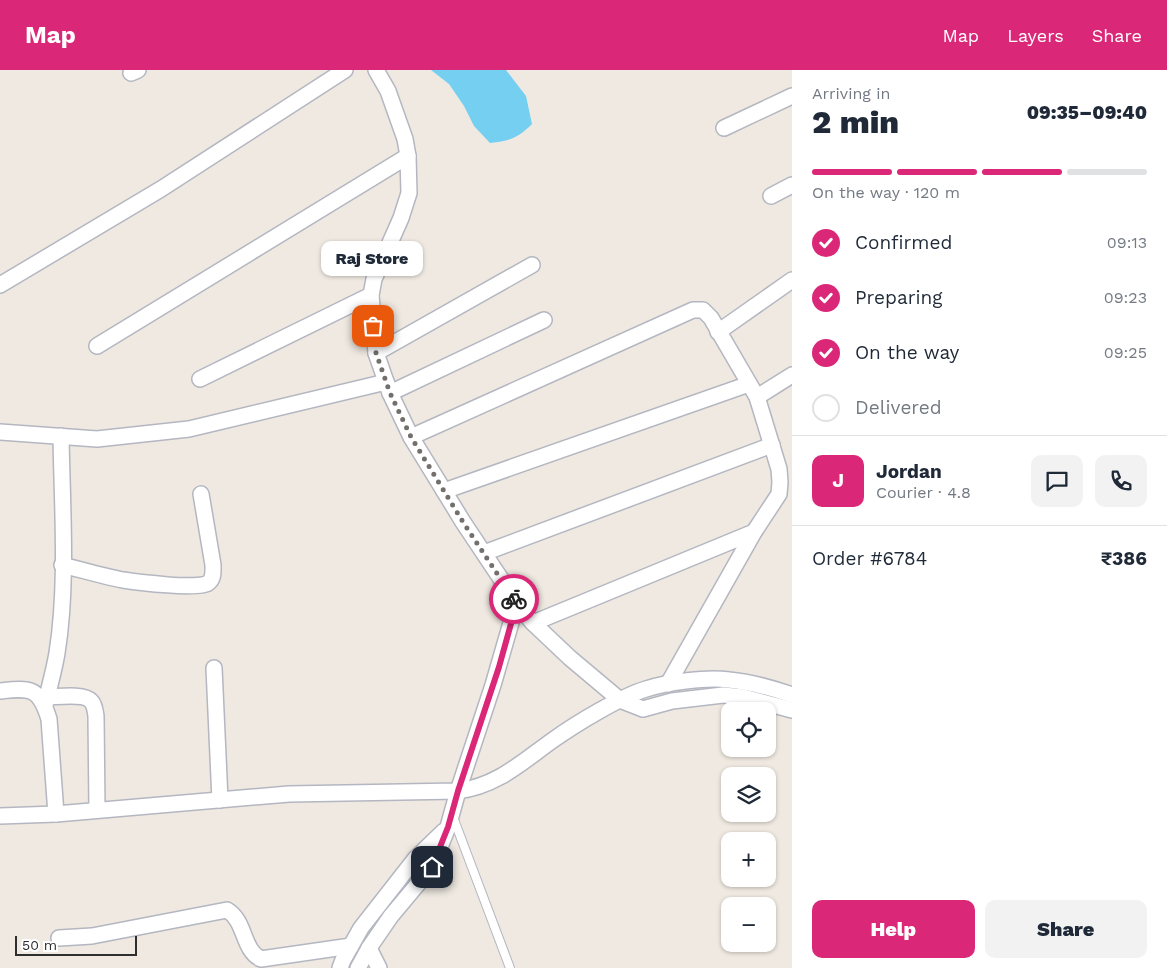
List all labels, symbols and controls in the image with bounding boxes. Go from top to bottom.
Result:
text: Map [25,21,76,49]
text: Map [942,25,979,46]
text: Layers [1007,25,1064,46]
text: Share [1092,25,1142,46]
text: Arriving in [812,84,890,103]
text: 09:35–09:40 [1027,101,1147,124]
text: 2 min [812,103,899,141]
text: On the way · 120 m [812,183,960,202]
icon: check [812,229,840,257]
text: Confirmed [855,231,952,254]
text: 09:13 [1107,233,1147,252]
callout: Raj Store [322,241,424,276]
text: Raj Store [336,249,408,268]
icon: check [812,284,840,312]
text: Preparing [855,286,942,309]
text: 09:23 [1104,288,1147,307]
pin [352,305,394,347]
icon: bag [359,312,387,340]
icon: check [812,339,840,367]
text: On the way [855,341,959,364]
text: 09:25 [1104,343,1147,362]
text: Delivered [855,396,942,419]
button: chat [1031,455,1083,507]
button: phone [1095,455,1147,507]
text: Jordan [876,460,942,483]
text: J [832,469,844,492]
text: Courier · 4.8 [876,483,971,502]
text: Order #6784 [812,547,927,570]
text: ₹386 [1101,547,1147,570]
courier [489,574,539,624]
icon: bike [500,585,528,613]
map controls [721,702,776,952]
button: locate [721,702,776,757]
button: layers [721,767,776,822]
button: + [721,832,776,887]
pin [411,846,453,888]
icon: home [418,853,446,881]
button: − [721,897,776,952]
button: Help [812,900,975,958]
button: Share [985,900,1147,958]
scale bar [15,933,138,956]
text: 50 m [22,937,57,953]

